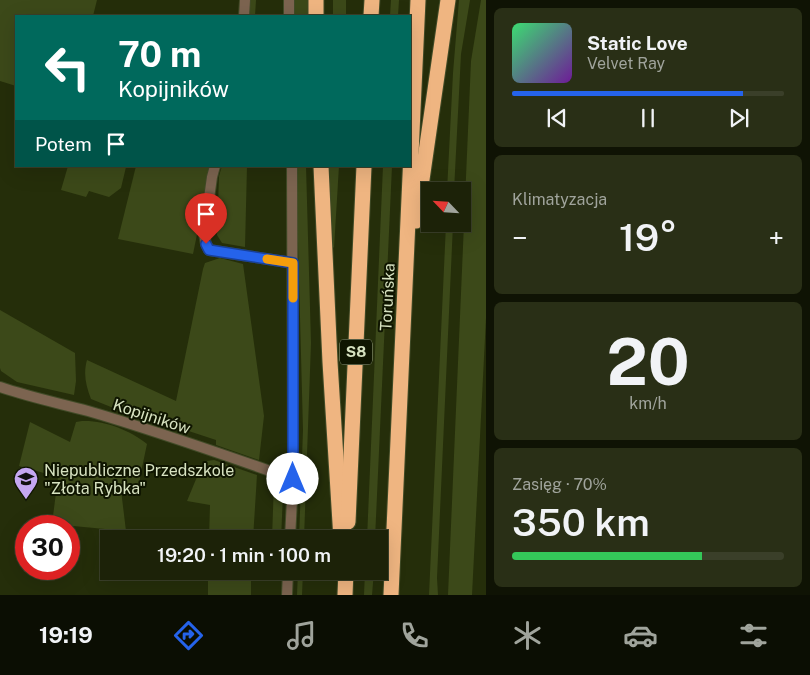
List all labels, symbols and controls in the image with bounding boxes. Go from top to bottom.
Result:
text: Static Love [587,32,688,54]
text: 70 m [118,34,201,75]
icon: left [35,35,100,100]
text: Velvet Ray [587,54,665,73]
text: Kopijników [118,76,229,102]
icon: previous [543,104,571,132]
icon: pause [634,104,662,132]
icon: next [725,104,753,132]
icon: arrive [102,130,130,158]
text: Potem [35,133,92,155]
north arrow [421,182,471,232]
map controls [421,182,471,232]
text: Klimatyzacja [512,190,607,209]
pin [185,193,227,244]
icon: arrive [192,200,220,228]
text: 19° [619,215,677,260]
text: − [512,221,528,254]
text: + [768,221,784,254]
street label: Toruńska [376,263,399,331]
text: 20 [606,323,690,400]
road number: S8 [340,340,372,364]
text: km/h [629,394,667,413]
street label: Kopijników [111,395,194,438]
position arrow [266,452,318,504]
place label: Niepubliczne Przedszkole "Złota Rybka" [44,461,234,498]
school or university icon: Niepubliczne Przedszkole "Złota Rybka" [13,466,39,500]
text: Zasięg · 70% [512,475,607,494]
text: 350 km [512,500,650,545]
speed limit sign: 30 [15,515,80,580]
text: 19:20 · 1 min · 100 m [157,544,331,566]
icon: directions [171,618,206,653]
icon: music [284,618,319,653]
icon: phone [397,618,432,653]
icon: climate [510,618,545,653]
icon: car [623,618,658,653]
icon: filters [736,618,771,653]
text: 19:19 [39,622,93,648]

